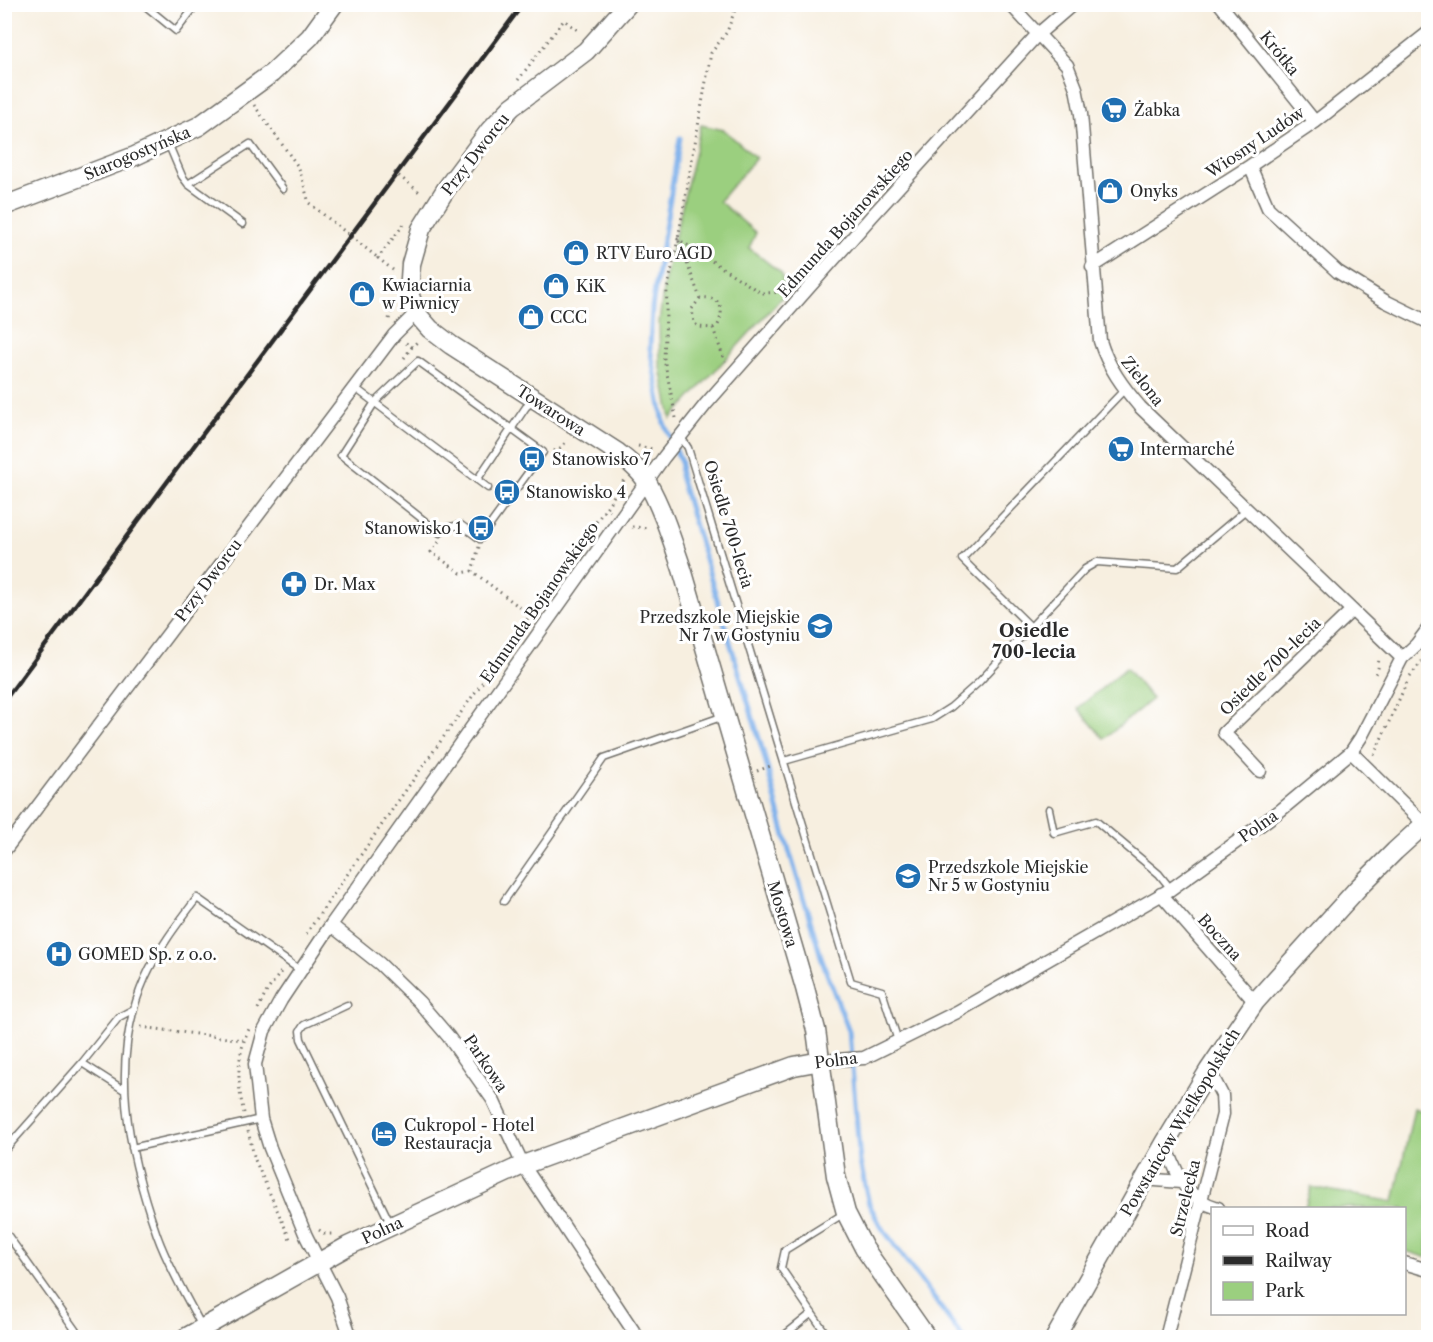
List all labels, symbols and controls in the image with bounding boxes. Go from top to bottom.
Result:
street label: Krótka [1256,27,1304,80]
supermarket icon: Żabka [1099,95,1129,125]
place label: Żabka [1134,100,1181,120]
street label: Wiosny Ludów [1201,101,1309,183]
street label: Przy Dworcu [437,109,513,199]
street label: Starogostyńska [81,121,194,184]
street label: Edmunda Bojanowskiego [773,145,917,301]
shop icon: Onyks [1095,176,1125,206]
place label: Onyks [1130,181,1178,201]
shop icon: RTV Euro AGD [561,238,591,268]
place label: RTV Euro AGD [596,243,713,263]
shop icon: KiK [541,271,571,301]
place label: Kwiaciarnia w Piwnicy [381,275,472,313]
place label: KiK [576,276,606,296]
shop icon: Kwiaciarnia w Piwnicy [347,279,377,309]
shop icon: CCC [516,302,546,332]
place label: CCC [550,307,587,327]
street label: Zielona [1117,352,1169,410]
street label: Towarowa [513,380,590,440]
supermarket icon: Intermarché [1106,434,1136,464]
place label: Intermarché [1140,439,1235,459]
bus stop icon: Stanowisko 7 [517,444,547,474]
place label: Stanowisko 7 [552,449,651,469]
street label: Osiedle 700-lecia [700,458,758,591]
bus stop icon: Stanowisko 4 [492,477,522,507]
place label: Stanowisko 4 [526,482,626,502]
bus stop icon: Stanowisko 1 [466,513,496,543]
street label: Edmunda Bojanowskiego [476,517,602,686]
place label: Stanowisko 1 [364,518,462,538]
street label: Przy Dworcu [170,535,246,625]
pharmacy icon: Dr. Max [279,569,309,599]
place label: Dr. Max [314,574,376,594]
place label: Przedszkole Miejskie Nr 7 w Gostyniu [640,607,800,645]
school or university icon: Przedszkole Miejskie Nr 7 w Gostyniu [805,611,835,641]
street label: Osiedle 700-lecia [1215,612,1325,719]
district label: Osiedle 700-lecia [992,620,1077,663]
street label: Polna [1235,805,1282,847]
place label: Przedszkole Miejskie Nr 5 w Gostyniu [928,857,1089,895]
school or university icon: Przedszkole Miejskie Nr 5 w Gostyniu [893,861,923,891]
street label: Mostowa [763,878,803,950]
street label: Boczna [1194,909,1247,965]
hospital icon: GOMED Sp. z o.o. [44,939,74,969]
place label: GOMED Sp. z o.o. [78,944,217,964]
street label: Powstańców Wielkopolskich [1116,1024,1244,1220]
street label: Parkowa [460,1031,513,1096]
street label: Polna [813,1047,859,1073]
place label: Cukropol - Hotel Restauracja [404,1115,535,1153]
hotel icon: Cukropol - Hotel Restauracja [369,1119,399,1149]
street label: Strzelecka [1166,1157,1204,1239]
legend [1211,1207,1406,1315]
street label: Polna [358,1212,406,1248]
text: Road [1265,1220,1310,1242]
text: Railway [1265,1250,1333,1272]
text: Park [1265,1280,1306,1302]

